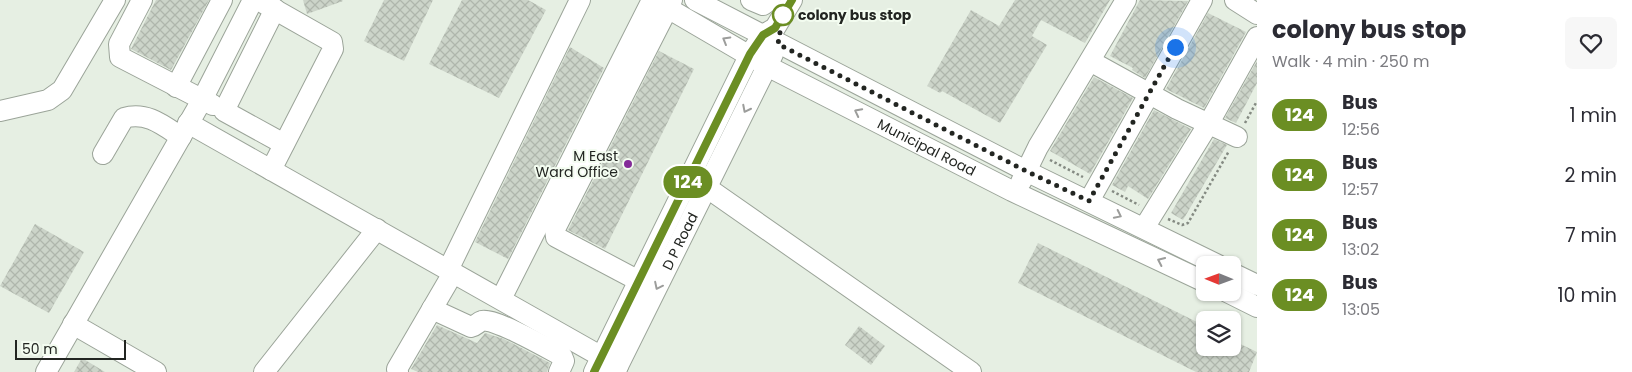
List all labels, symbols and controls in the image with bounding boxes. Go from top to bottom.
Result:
marker: colony bus stop [772,4,794,26]
place label: colony bus stop [798,5,912,25]
text: colony bus stop [1272,13,1466,46]
button: heart [1565,17,1617,69]
your location [1163,35,1188,60]
one-way arrow [722,37,731,47]
text: Walk · 4 min · 250 m [1272,50,1430,73]
text: Bus [1342,89,1378,116]
text: 124 [1285,102,1314,127]
text: 1 min [1569,102,1617,129]
one-way arrow [742,104,752,113]
one-way arrow [854,108,863,118]
street label: Municipal Road [874,114,979,181]
text: 12:56 [1342,118,1380,141]
place label: M East Ward Office [536,146,618,182]
text: Bus [1342,149,1378,176]
marker: M East Ward Office [622,158,634,170]
text: 124 [1285,162,1314,187]
text: 2 min [1565,162,1617,189]
line badge: 124 [659,166,717,198]
text: 124 [673,169,703,194]
text: 12:57 [1342,178,1379,201]
street label: D P Road [657,209,703,273]
one-way arrow [1113,209,1122,220]
text: Bus [1342,209,1378,236]
text: 124 [1285,222,1314,247]
text: 7 min [1565,222,1617,249]
text: 13:02 [1342,238,1379,261]
north arrow [1196,256,1241,301]
map controls [1196,256,1241,356]
one-way arrow [1157,257,1166,268]
text: Bus [1342,269,1378,296]
one-way arrow [654,281,664,290]
text: 124 [1285,282,1314,307]
text: 10 min [1558,282,1617,309]
text: 13:05 [1342,298,1380,321]
button: layers [1196,311,1241,356]
scale bar [15,337,126,360]
text: 50 m [22,339,58,359]

